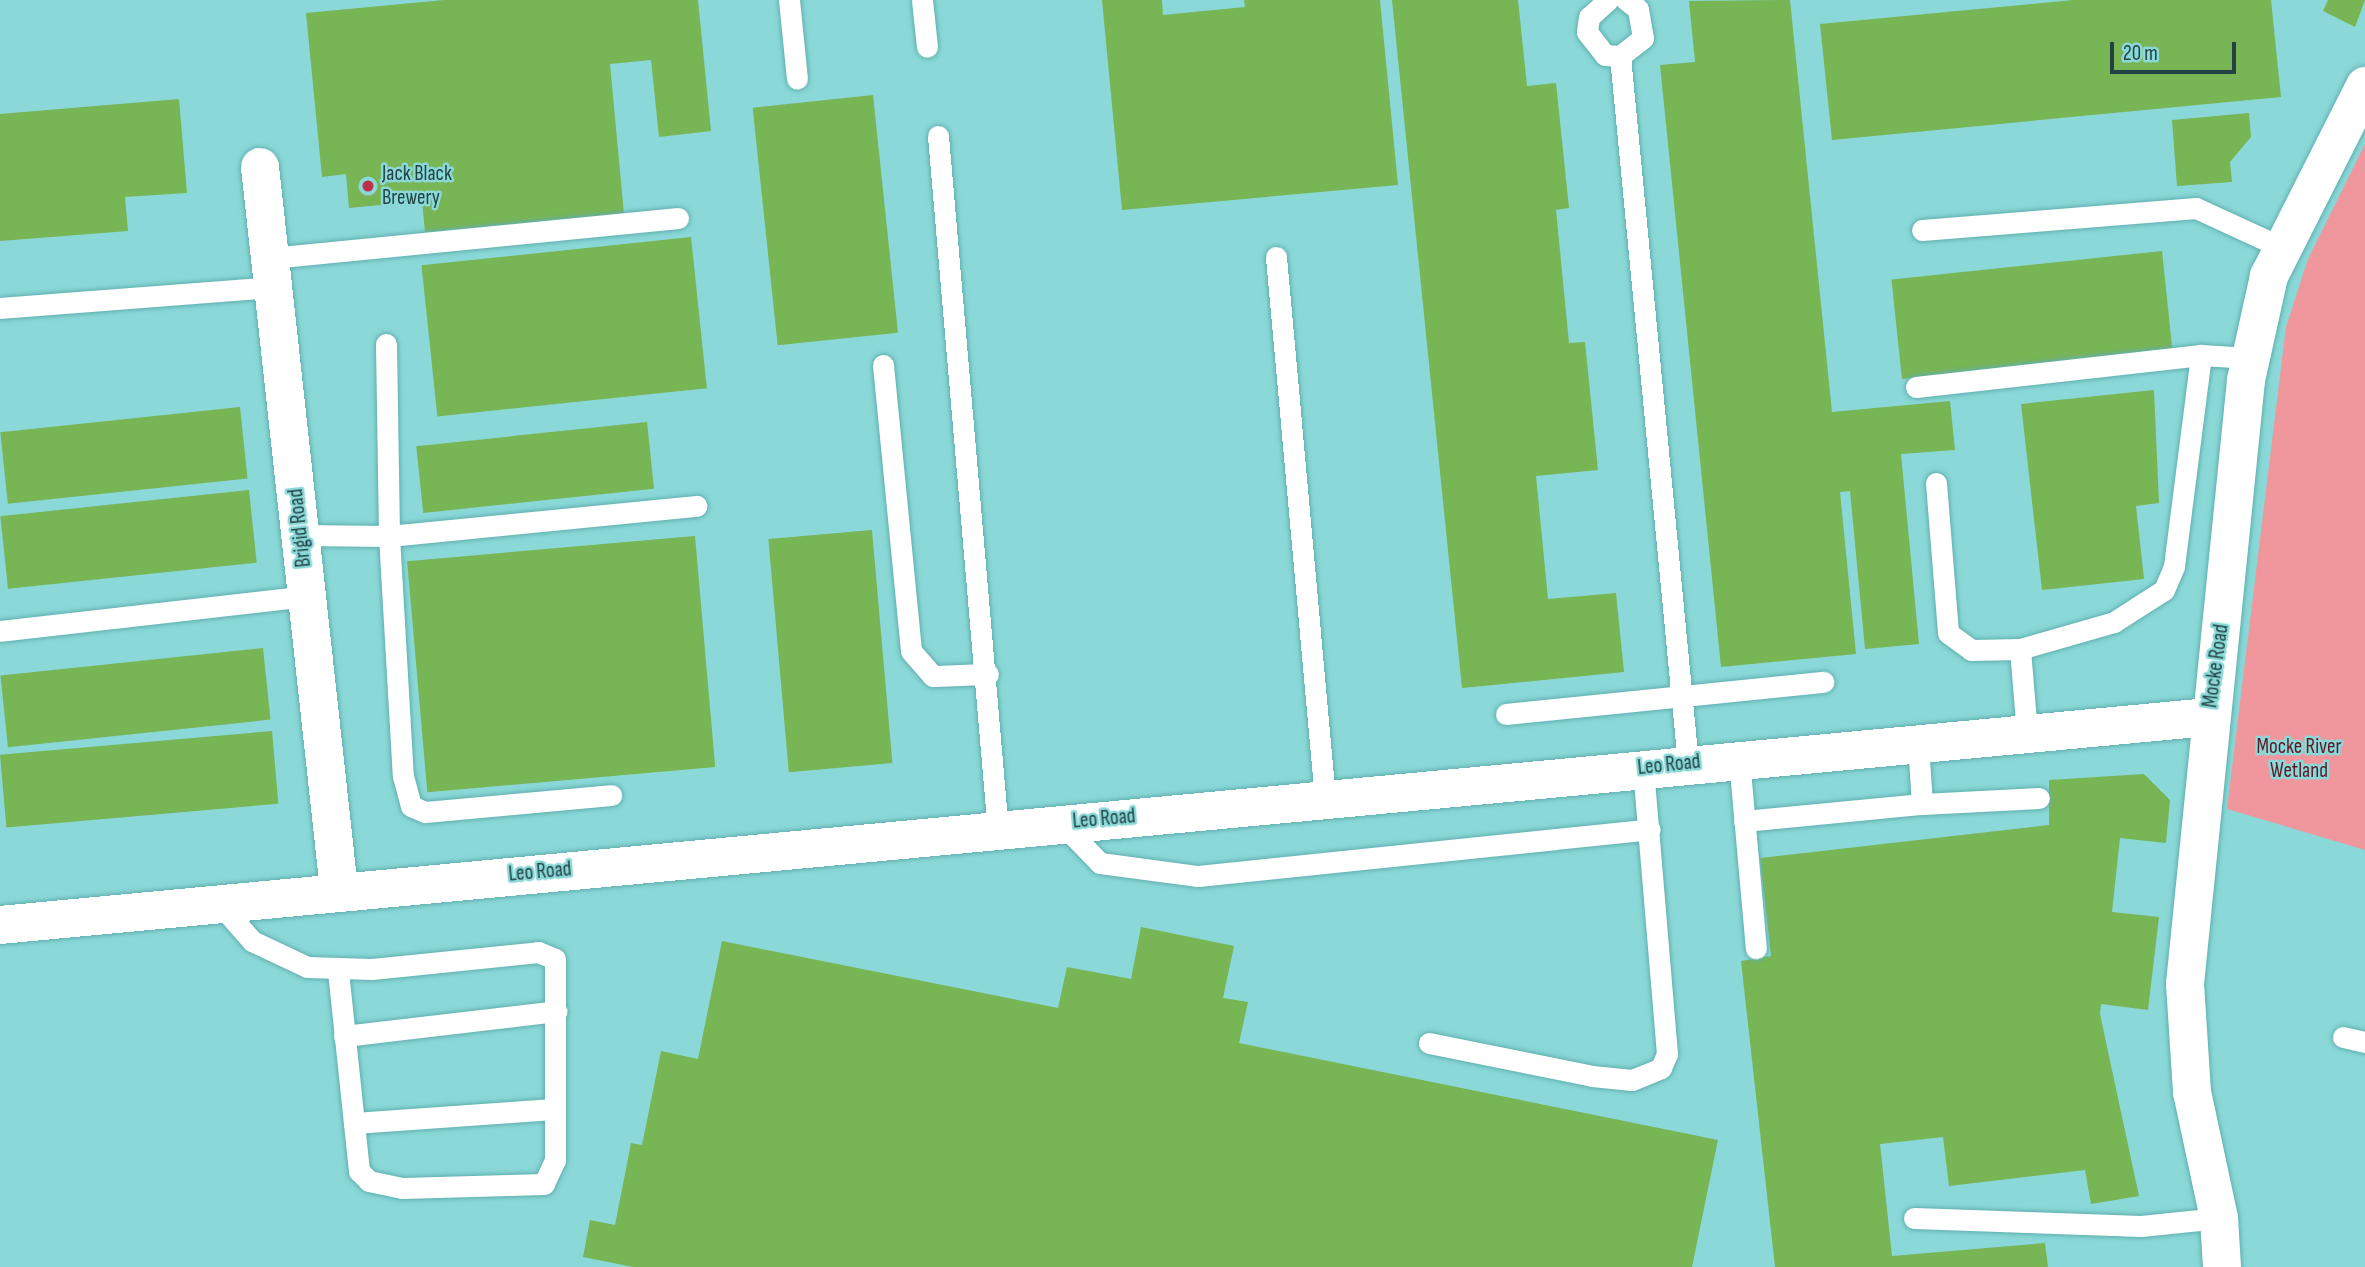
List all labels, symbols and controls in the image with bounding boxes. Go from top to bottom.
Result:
scale bar [2113,28,2239,72]
text: 20 m [2123,41,2158,66]
place label: Jack Black Brewery [382,161,452,211]
marker: Jack Black Brewery [360,178,376,194]
street label: Brigid Road [283,488,317,568]
street label: Mocke Road [2198,623,2234,709]
park label: Mocke River Wetland [2256,734,2342,784]
street label: Leo Road [1636,749,1702,781]
street label: Leo Road [1072,804,1136,834]
street label: Leo Road [508,857,572,887]

